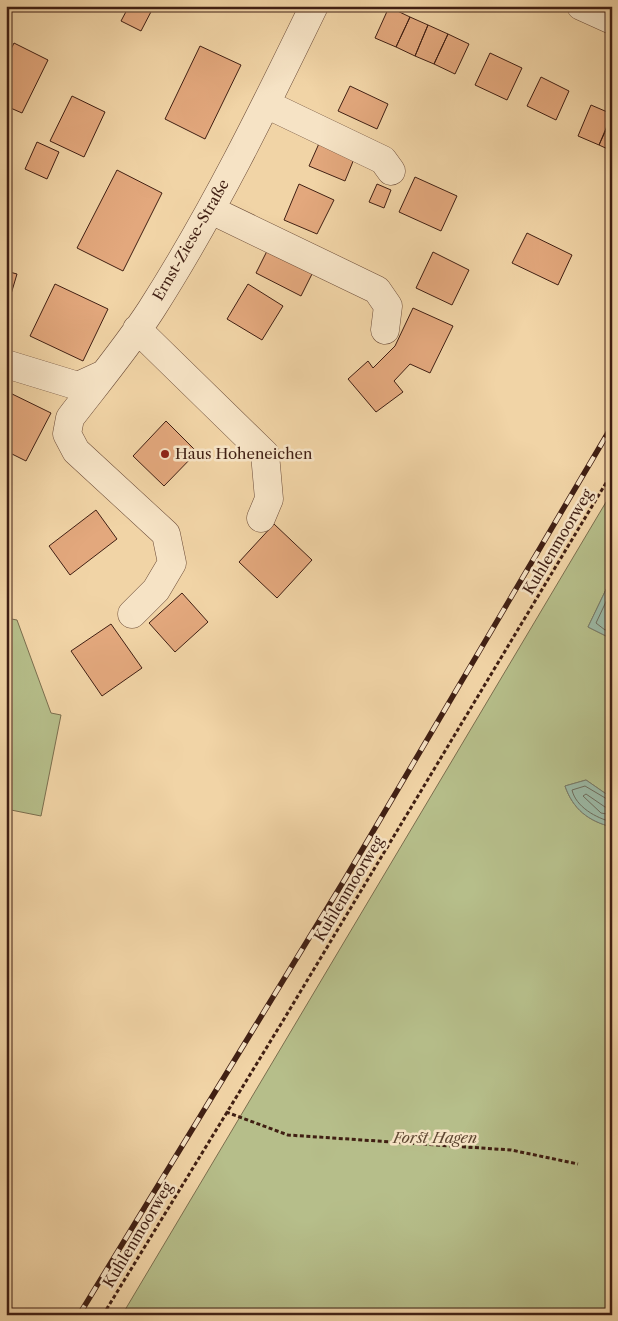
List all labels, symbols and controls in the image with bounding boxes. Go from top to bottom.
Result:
street label: Ernst-Ziese-Straße [148,176,233,304]
place label: Haus Hoheneichen [175,444,313,463]
marker: Haus Hoheneichen [159,448,171,460]
street label: Kuhlenmoorweg [519,486,597,598]
street label: Kuhlenmoorweg [310,833,388,945]
park label: Forst Hagen [392,1128,477,1147]
street label: Kuhlenmoorweg [99,1179,177,1291]

